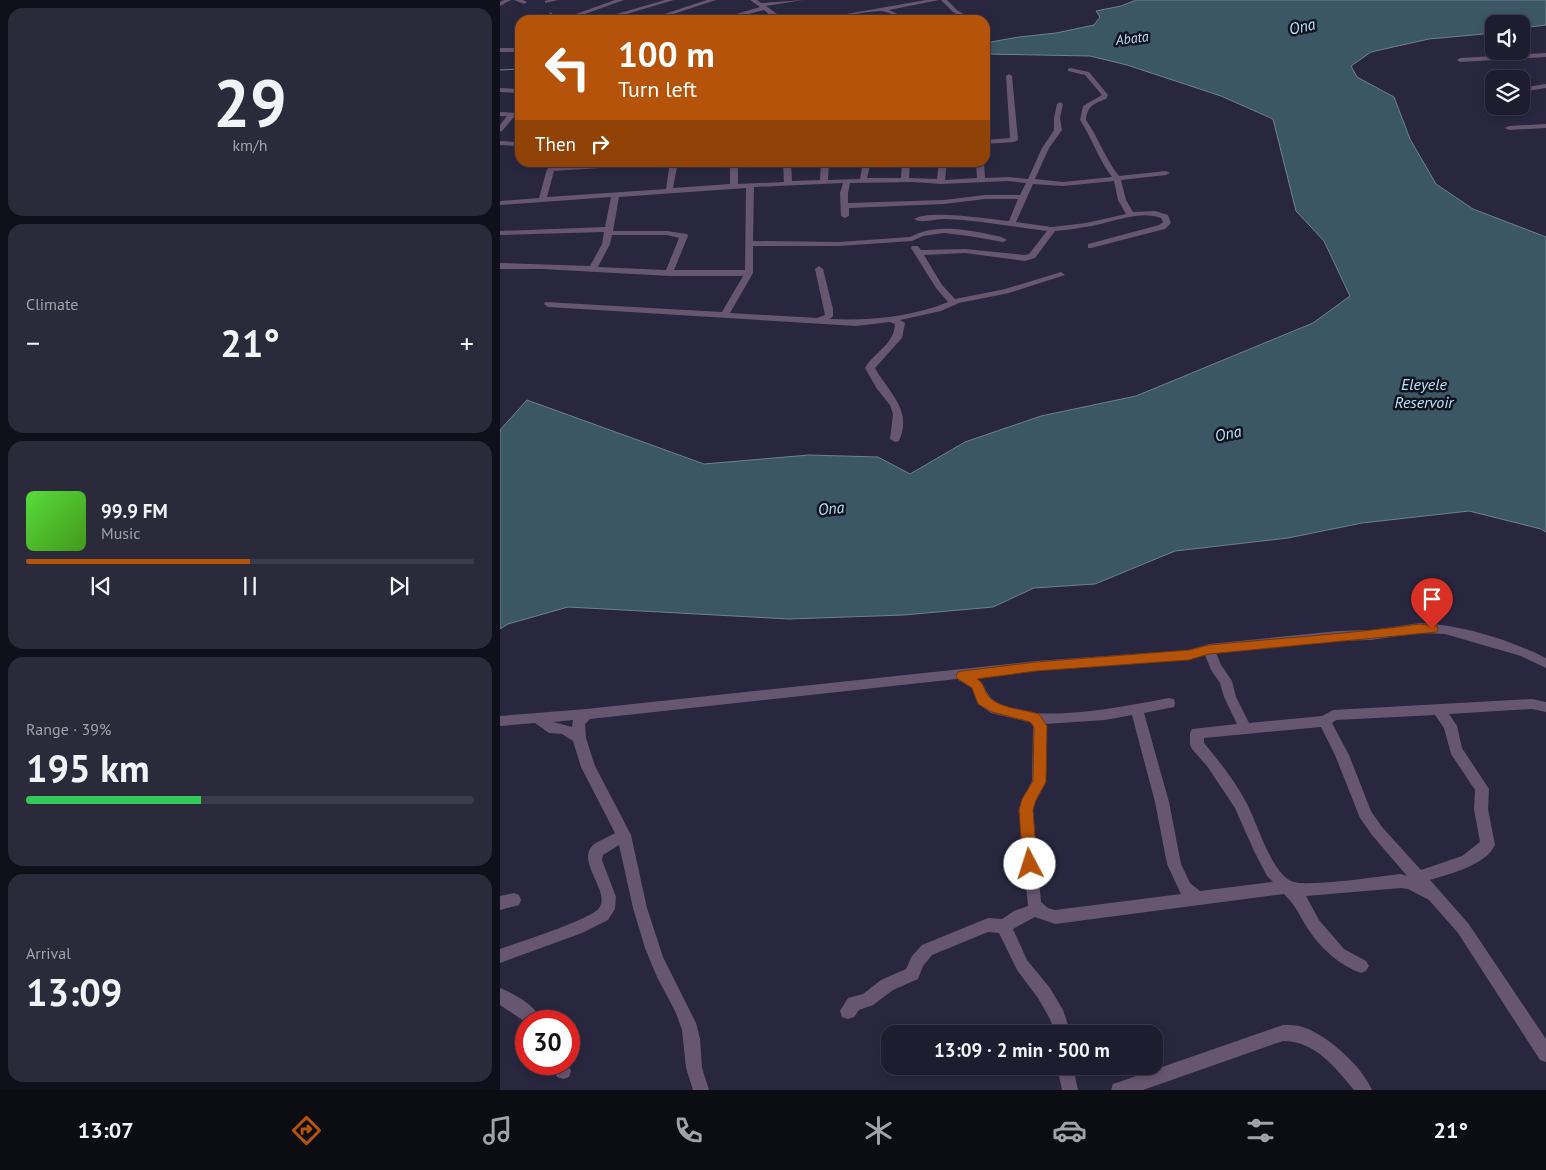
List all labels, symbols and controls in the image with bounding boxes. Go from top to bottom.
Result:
water label: Ona [1287,13,1317,39]
map controls [1485,15,1530,115]
button: sound [1485,15,1530,60]
water label: Abata [1113,27,1150,49]
text: 100 m [618,31,715,77]
icon: left [535,35,600,100]
text: 29 [213,60,287,144]
button: layers [1485,70,1530,115]
text: Turn left [618,75,697,103]
icon: right [586,130,614,158]
text: Then [535,132,576,156]
text: km/h [232,135,268,155]
text: Climate [26,294,78,314]
text: 21° [220,318,280,367]
text: − [26,324,40,361]
text: + [460,324,474,361]
water label: Eleyele Reservoir [1394,374,1455,412]
water label: Ona [1213,421,1243,445]
water label: Ona [817,497,845,519]
text: 99.9 FM [101,499,168,523]
text: Music [101,523,141,543]
icon: previous [87,572,115,600]
icon: pause [236,572,264,600]
icon: next [385,572,413,600]
pin [1411,578,1453,629]
icon: arrive [1418,585,1446,613]
text: Range · 39% [26,719,111,739]
text: 195 km [26,743,150,792]
position arrow [1003,837,1055,889]
text: Arrival [26,943,71,963]
text: 13:09 [26,967,122,1016]
speed limit sign: 30 [515,1010,580,1075]
text: 13:09 · 2 min · 500 m [934,1038,1110,1062]
icon: directions [289,1113,324,1148]
icon: music [480,1113,515,1148]
icon: phone [671,1113,706,1148]
icon: climate [861,1113,896,1148]
icon: car [1052,1113,1087,1148]
icon: filters [1243,1113,1278,1148]
text: 13:07 [78,1116,134,1144]
text: 21° [1433,1116,1468,1144]

